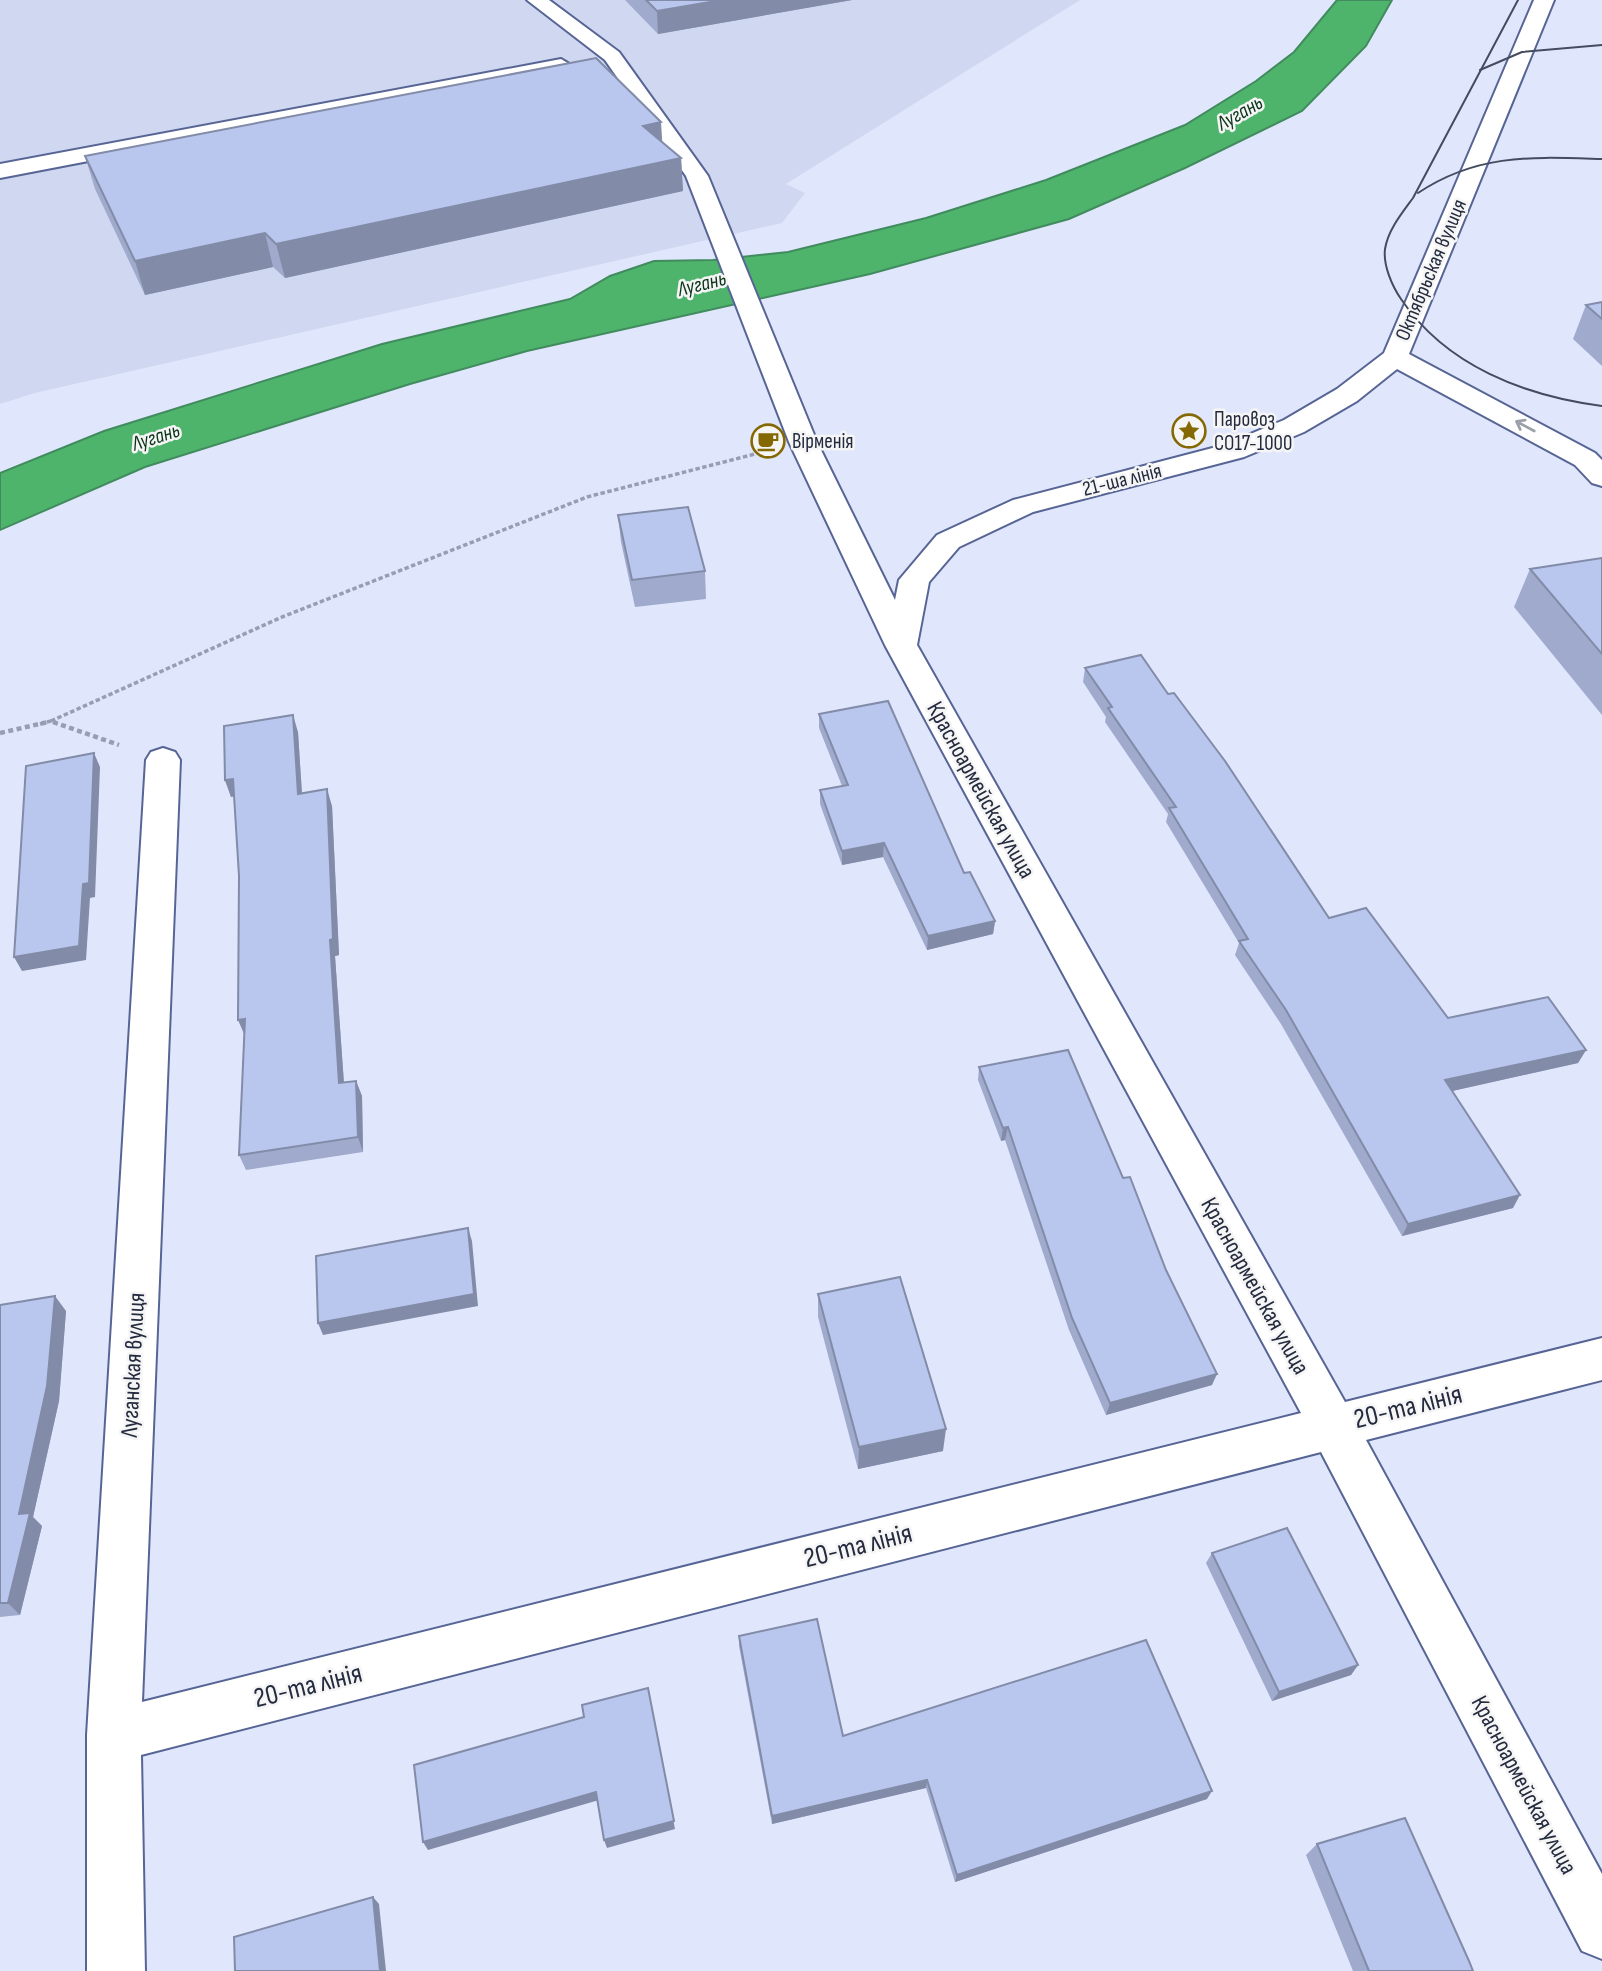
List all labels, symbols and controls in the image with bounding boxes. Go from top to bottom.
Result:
water label: Лугань [1212,90,1267,137]
street label: Октябрьская вулиця [1390,196,1472,344]
water label: Лугань [674,266,729,302]
place label: Паровоз СО17-1000 [1214,407,1292,456]
place icon: Паровоз СО17-1000 [1170,412,1208,450]
water label: Лугань [128,418,183,457]
one-way arrow [1515,419,1536,433]
cafe icon: Вірменія [749,422,787,460]
place label: Вірменія [792,429,854,454]
street label: 21-ша лінія [1080,458,1164,502]
street label: Красноармейская улица [920,697,1042,883]
street label: Красноармейская улица [1194,1193,1316,1379]
street label: Луганская вулиця [115,1292,151,1439]
street label: 20-та лінія [1350,1378,1466,1436]
street label: 20-та лінія [800,1517,916,1575]
street label: 20-та лінія [250,1657,366,1715]
street label: Красноармейская улица [1465,1691,1583,1879]

